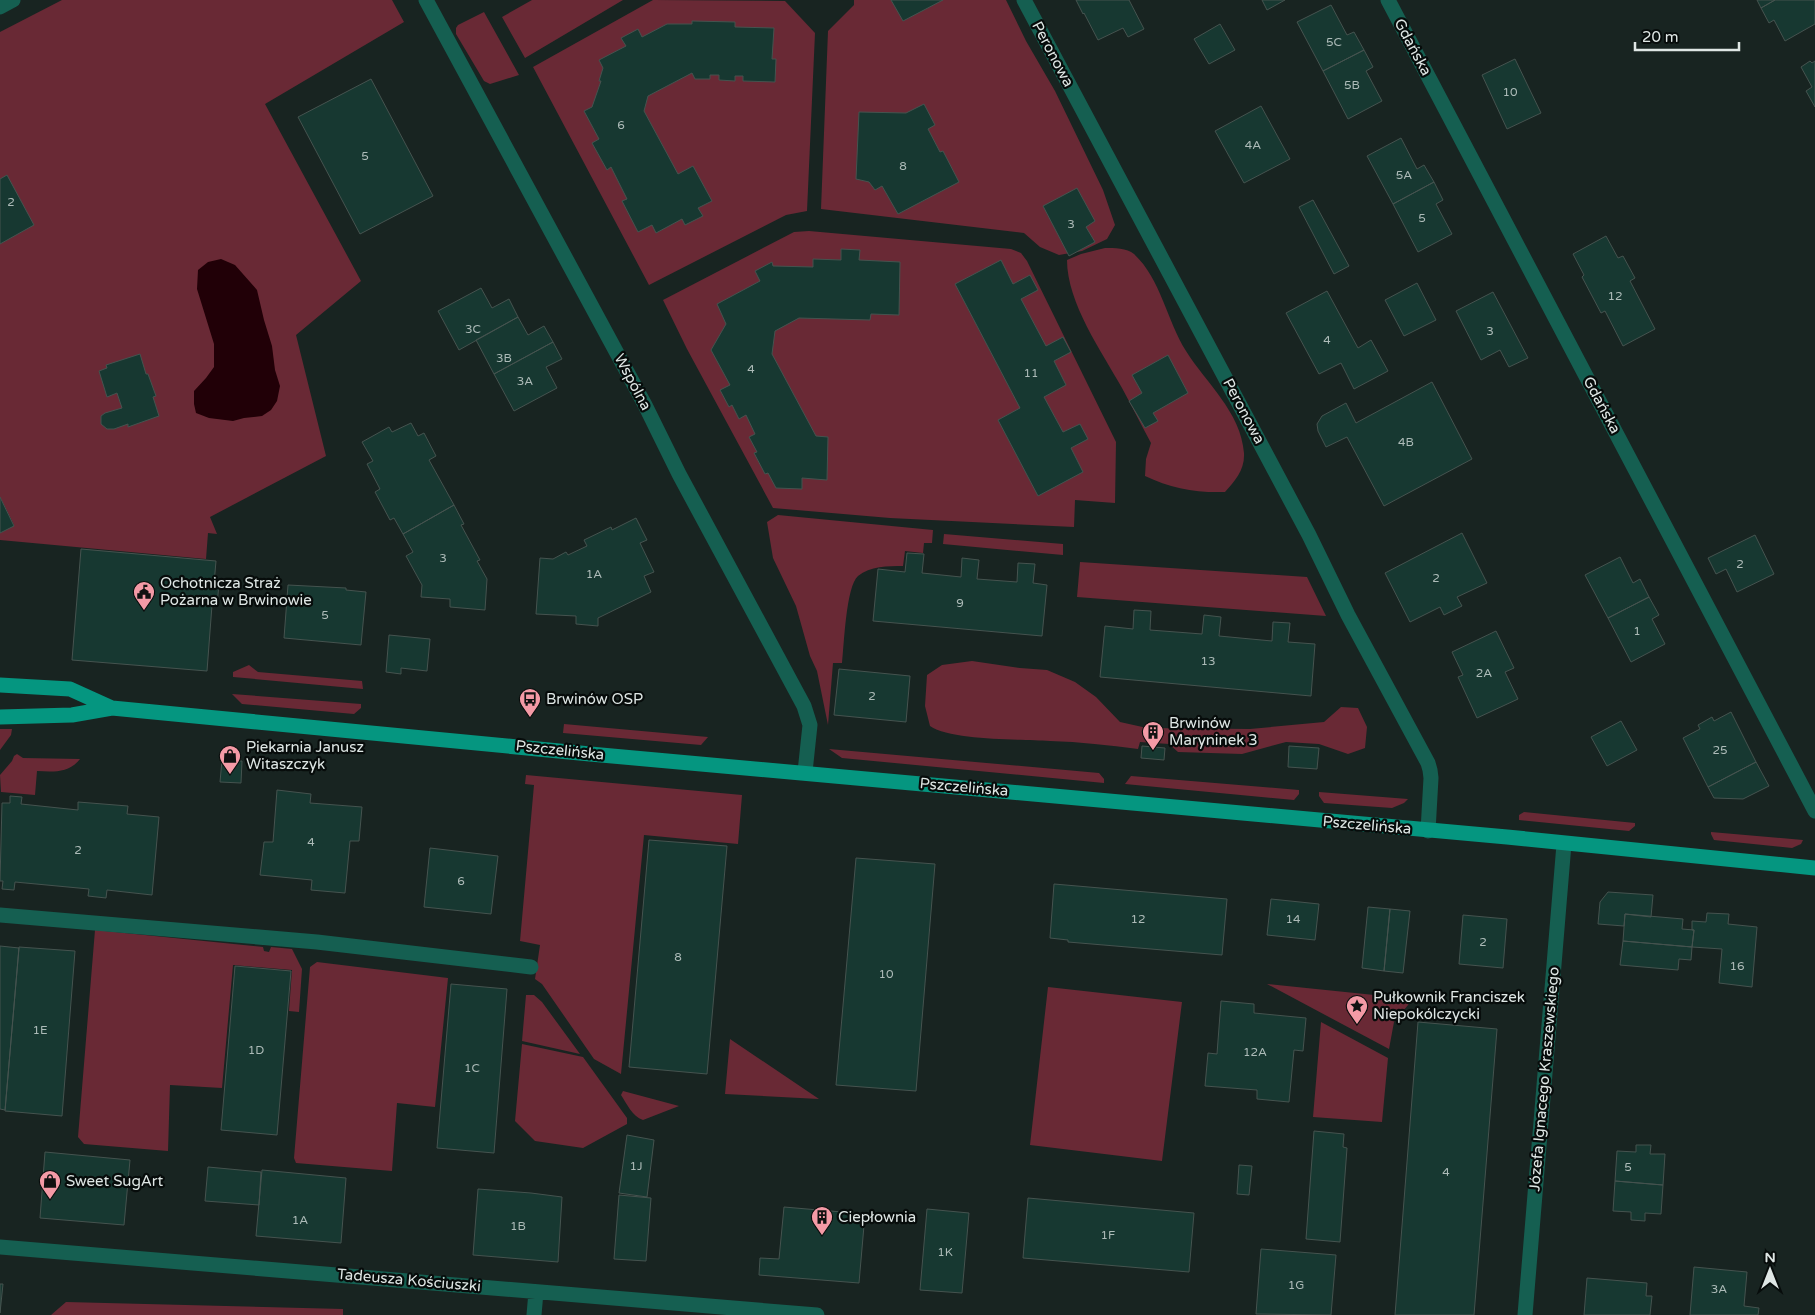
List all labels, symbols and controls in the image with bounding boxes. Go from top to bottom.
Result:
street label: Gdańska [1390,15,1436,79]
street label: Peronowa [1028,18,1078,90]
scale bar [1635,20,1739,52]
text: 20 m [1642,28,1679,46]
house number: 5C [1326,35,1342,49]
house number: 5B [1344,78,1360,92]
house number: 10 [1502,85,1518,99]
house number: 6 [617,118,625,132]
house number: 4A [1245,138,1261,152]
house number: 5 [361,149,369,163]
house number: 8 [899,159,907,173]
house number: 5A [1396,168,1412,182]
house number: 2 [7,195,15,209]
house number: 5 [1418,211,1426,225]
house number: 3 [1067,217,1075,231]
house number: 12 [1607,289,1623,303]
house number: 3C [465,322,481,336]
house number: 3 [1486,324,1494,338]
house number: 4 [1323,333,1331,347]
house number: 3B [496,351,512,365]
street label: Wspólna [611,351,655,413]
house number: 4 [747,362,755,376]
house number: 11 [1023,366,1039,380]
street label: Gdańska [1579,373,1625,437]
house number: 3A [517,374,533,388]
street label: Peronowa [1219,375,1269,447]
house number: 4B [1398,435,1414,449]
house number: 3 [439,551,447,565]
house number: 2 [1736,557,1744,571]
house number: 1A [586,567,602,581]
house number: 2 [1432,571,1440,585]
place label: Ochotnicza Straż Pożarna w Brwinowie [160,574,312,609]
public building icon: Ochotnicza Straż Pożarna w Brwinowie [132,580,156,611]
house number: 9 [956,596,964,610]
house number: 5 [321,608,329,622]
house number: 1 [1633,624,1641,638]
house number: 13 [1200,654,1216,668]
house number: 2A [1476,666,1492,680]
bus stop icon: Brwinów OSP [518,687,542,718]
house number: 2 [868,689,876,703]
place label: Brwinów OSP [546,690,643,708]
place label: Brwinów Maryninek 3 [1169,714,1258,749]
building icon: Brwinów Maryninek 3 [1141,720,1165,751]
street label: Pszczelińska [515,736,605,764]
place label: Piekarnia Janusz Witaszczyk [246,738,364,773]
house number: 25 [1712,743,1728,757]
shop icon: Piekarnia Janusz Witaszczyk [218,744,242,775]
street label: Pszczelińska [919,774,1009,800]
street label: Pszczelińska [1322,812,1412,838]
house number: 4 [307,835,315,849]
house number: 2 [74,843,82,857]
house number: 6 [457,874,465,888]
house number: 12 [1130,912,1146,926]
house number: 14 [1285,912,1301,926]
house number: 2 [1479,935,1487,949]
house number: 8 [674,950,682,964]
house number: 16 [1729,959,1745,973]
street label: Józefa Ignacego Kraszewskiego [1525,966,1563,1192]
house number: 10 [878,967,894,981]
place label: Pułkownik Franciszek Niepokólczycki [1373,988,1525,1023]
place icon: Pułkownik Franciszek Niepokólczycki [1345,994,1369,1025]
house number: 1E [32,1023,48,1037]
house number: 1D [248,1043,264,1057]
house number: 12A [1243,1045,1267,1059]
house number: 1C [464,1061,480,1075]
house number: 1J [629,1159,643,1173]
house number: 5 [1624,1160,1632,1174]
house number: 4 [1442,1165,1450,1179]
shop icon: Sweet SugArt [38,1169,62,1200]
place label: Sweet SugArt [66,1172,164,1190]
building icon: Ciepłownia [810,1205,834,1236]
place label: Ciepłownia [838,1208,916,1226]
house number: 1A [292,1213,308,1227]
house number: 1B [510,1219,526,1233]
house number: 1F [1101,1228,1115,1242]
house number: 1K [937,1245,953,1259]
north arrow [1745,1245,1795,1295]
text: N [1764,1249,1776,1266]
street label: Tadeusza Kościuszki [336,1265,482,1295]
house number: 1G [1288,1278,1304,1292]
house number: 3A [1711,1282,1727,1296]

